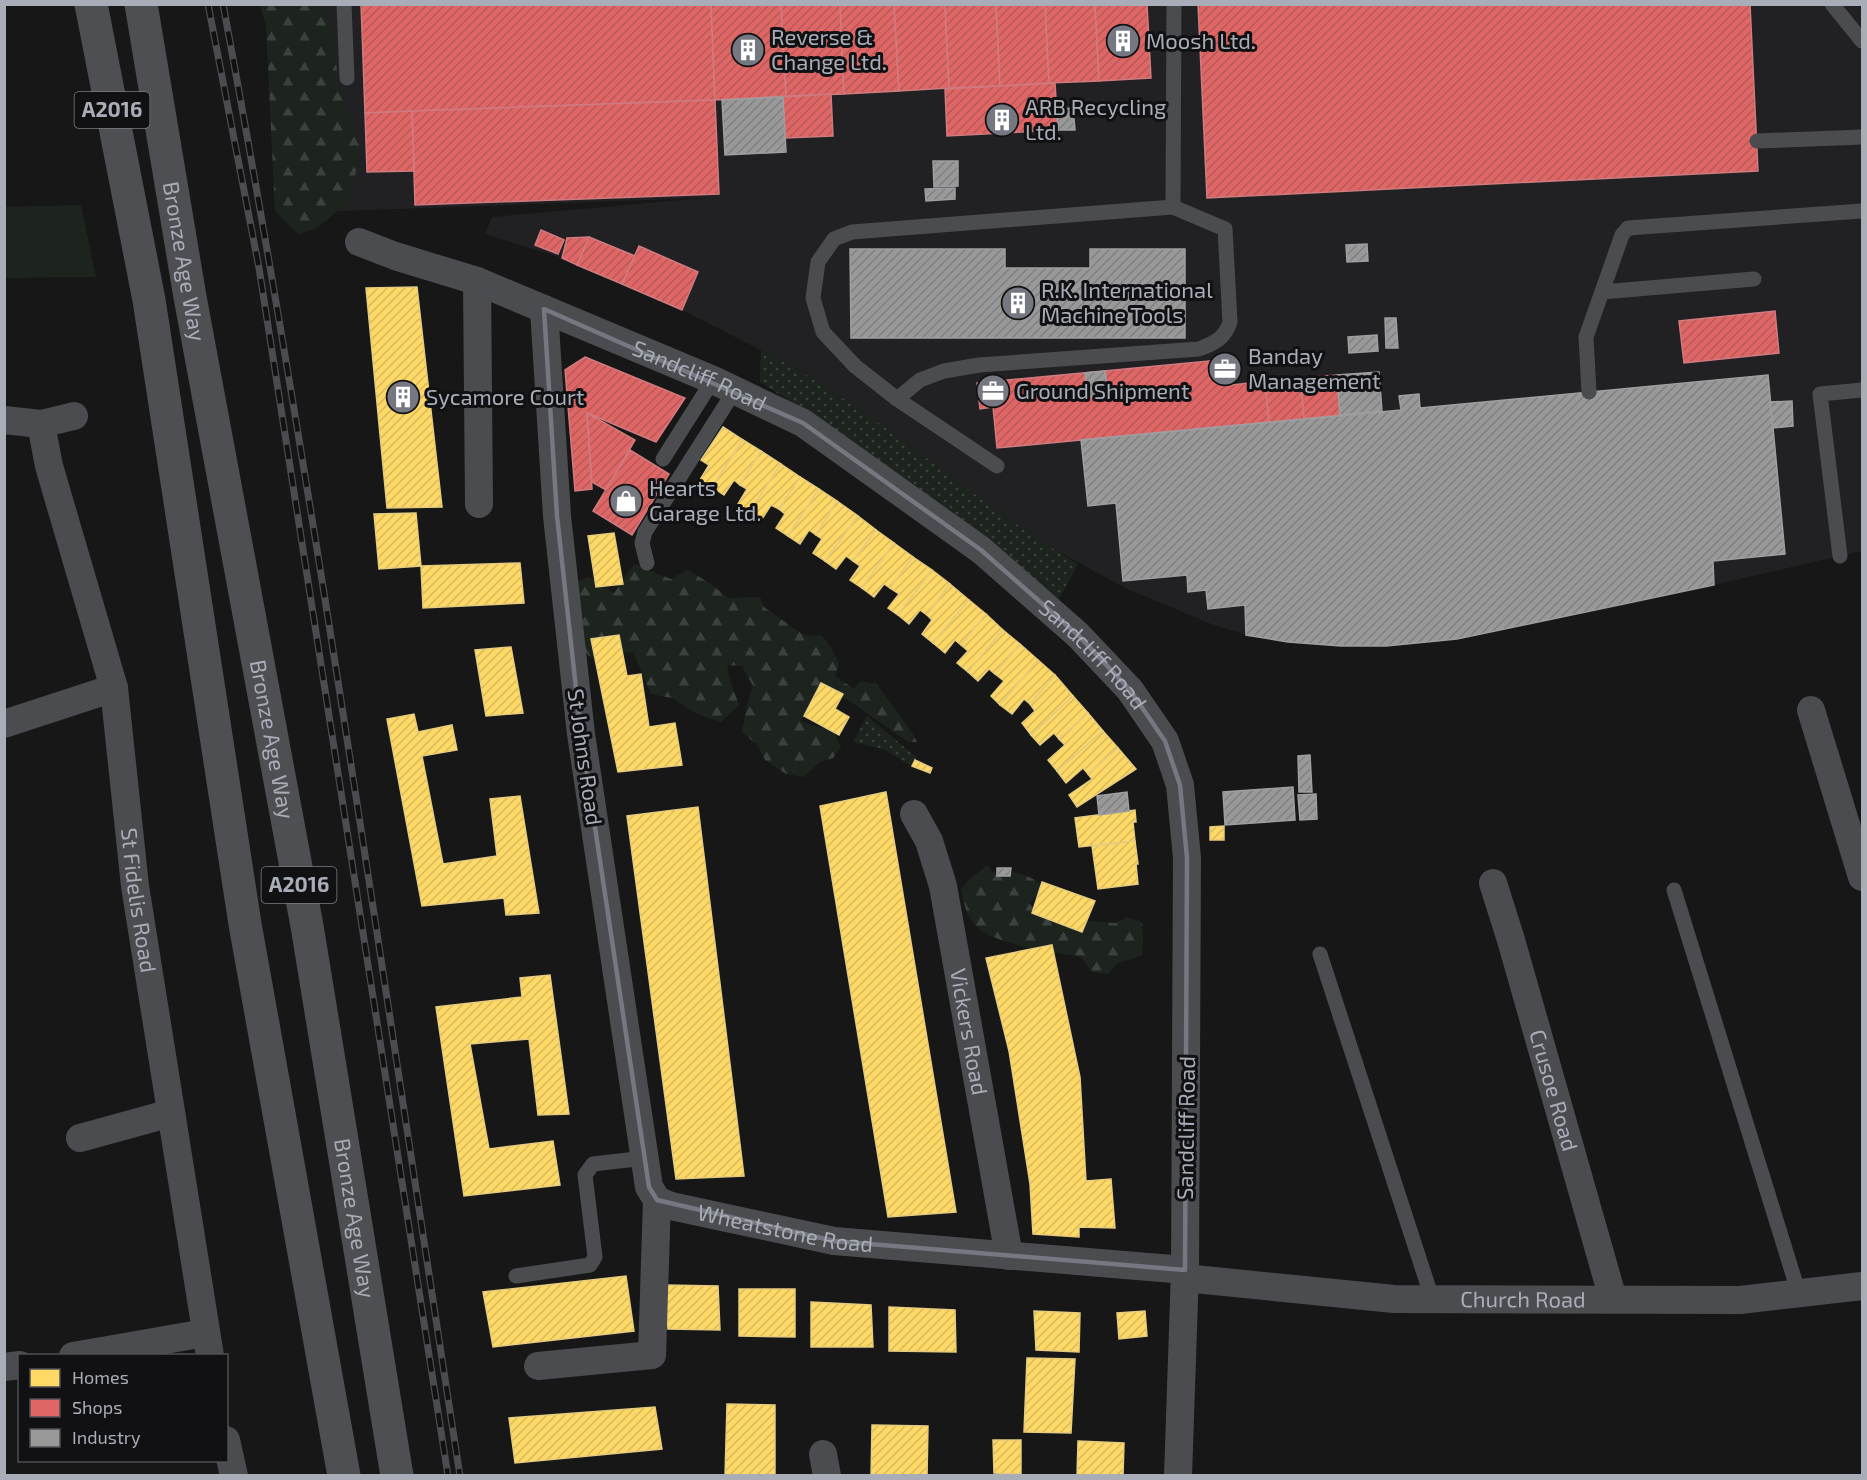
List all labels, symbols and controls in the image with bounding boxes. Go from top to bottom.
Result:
place label: Reverse & Change Ltd. [771,23,887,74]
building icon: Moosh Ltd. [1105,23,1141,59]
place label: Moosh Ltd. [1146,27,1256,53]
building icon: Reverse & Change Ltd. [730,32,766,68]
road number: A2016 [74,92,150,128]
place label: ARB Recycling Ltd. [1025,93,1166,144]
building icon: ARB Recycling Ltd. [984,102,1020,138]
street label: Bronze Age Way [159,179,212,344]
place label: R.K. International Machine Tools [1041,276,1213,327]
building icon: R.K. International Machine Tools [1000,285,1036,321]
street label: Sandcliff Road [629,334,771,416]
place label: Banday Management [1248,342,1381,393]
office icon: Banday Management [1207,351,1243,387]
office icon: Ground Shipment [975,373,1011,409]
place label: Ground Shipment [1016,377,1189,403]
building icon: Sycamore Court [385,379,421,415]
place label: Sycamore Court [426,383,584,409]
place label: Hearts Garage Ltd. [649,474,761,525]
shop icon: Hearts Garage Ltd. [608,483,644,519]
street label: Sandcliff Road [1034,593,1153,714]
street label: Bronze Age Way [246,657,301,821]
street label: St Johns Road [564,687,608,827]
street label: St Fidelis Road [117,826,163,974]
road number: A2016 [262,867,336,903]
street label: Vickers Road [946,966,994,1097]
street label: Crusoe Road [1525,1026,1584,1154]
street label: Sandcliff Road [1171,1056,1199,1200]
street label: Bronze Age Way [330,1136,382,1300]
street label: Wheatstone Road [696,1198,874,1256]
street label: Church Road [1460,1285,1586,1312]
legend [18,1354,228,1462]
text: Homes [72,1366,129,1388]
text: Shops [72,1396,122,1418]
text: Industry [72,1426,141,1448]

